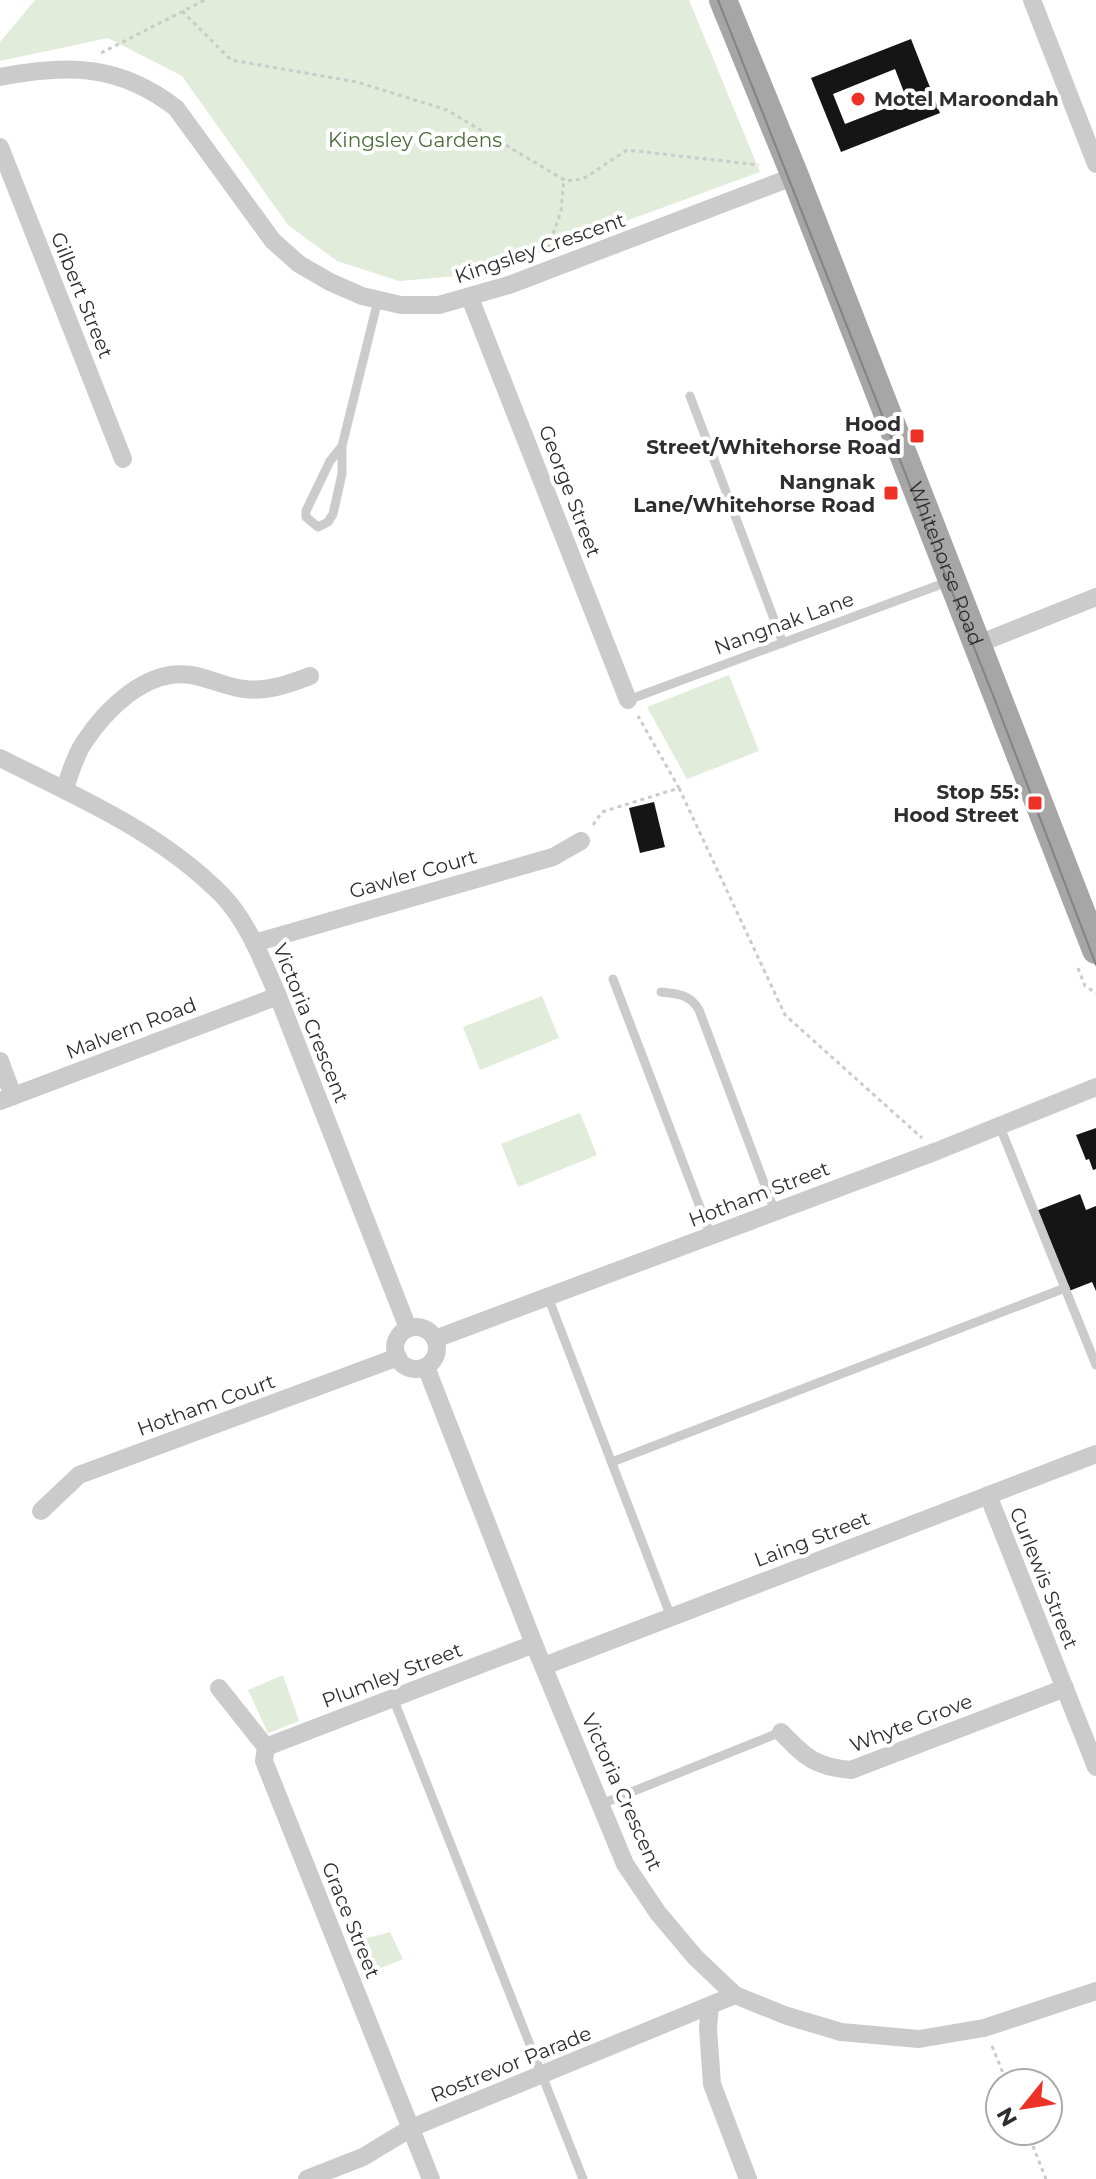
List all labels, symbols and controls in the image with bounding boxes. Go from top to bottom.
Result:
place label: Motel Maroondah [874,87,1059,111]
marker: Motel Maroondah [849,90,867,108]
park label: Kingsley Gardens [328,128,502,152]
street label: Kingsley Crescent [452,208,628,288]
street label: Gilbert Street [46,228,118,362]
place label: Hood Street/Whitehorse Road [646,412,901,459]
street label: George Street [534,422,606,560]
marker: Hood Street/Whitehorse Road [908,427,926,445]
place label: Nangnak Lane/Whitehorse Road [633,470,876,517]
street label: Whitehorse Road [903,478,988,649]
marker: Nangnak Lane/Whitehorse Road [882,484,900,502]
street label: Nangnak Lane [711,587,857,659]
place label: Stop 55: Hood Street [893,780,1019,827]
marker: Stop 55: Hood Street [1026,794,1044,812]
street label: Gawler Court [346,844,480,904]
street label: Victoria Crescent [268,940,354,1106]
street label: Malvern Road [62,992,200,1064]
street label: Hotham Street [685,1156,833,1232]
street label: Hotham Court [134,1369,278,1441]
street label: Curlewis Street [1005,1504,1083,1652]
street label: Laing Street [751,1506,873,1572]
street label: Plumley Street [318,1637,466,1713]
street label: Whyte Grove [846,1689,976,1757]
street label: Victoria Crescent [577,1710,667,1874]
street label: Grace Street [317,1858,385,1982]
street label: Rostrevor Parade [427,2021,595,2107]
north arrow [984,2067,1064,2147]
text: N [991,2102,1023,2131]

